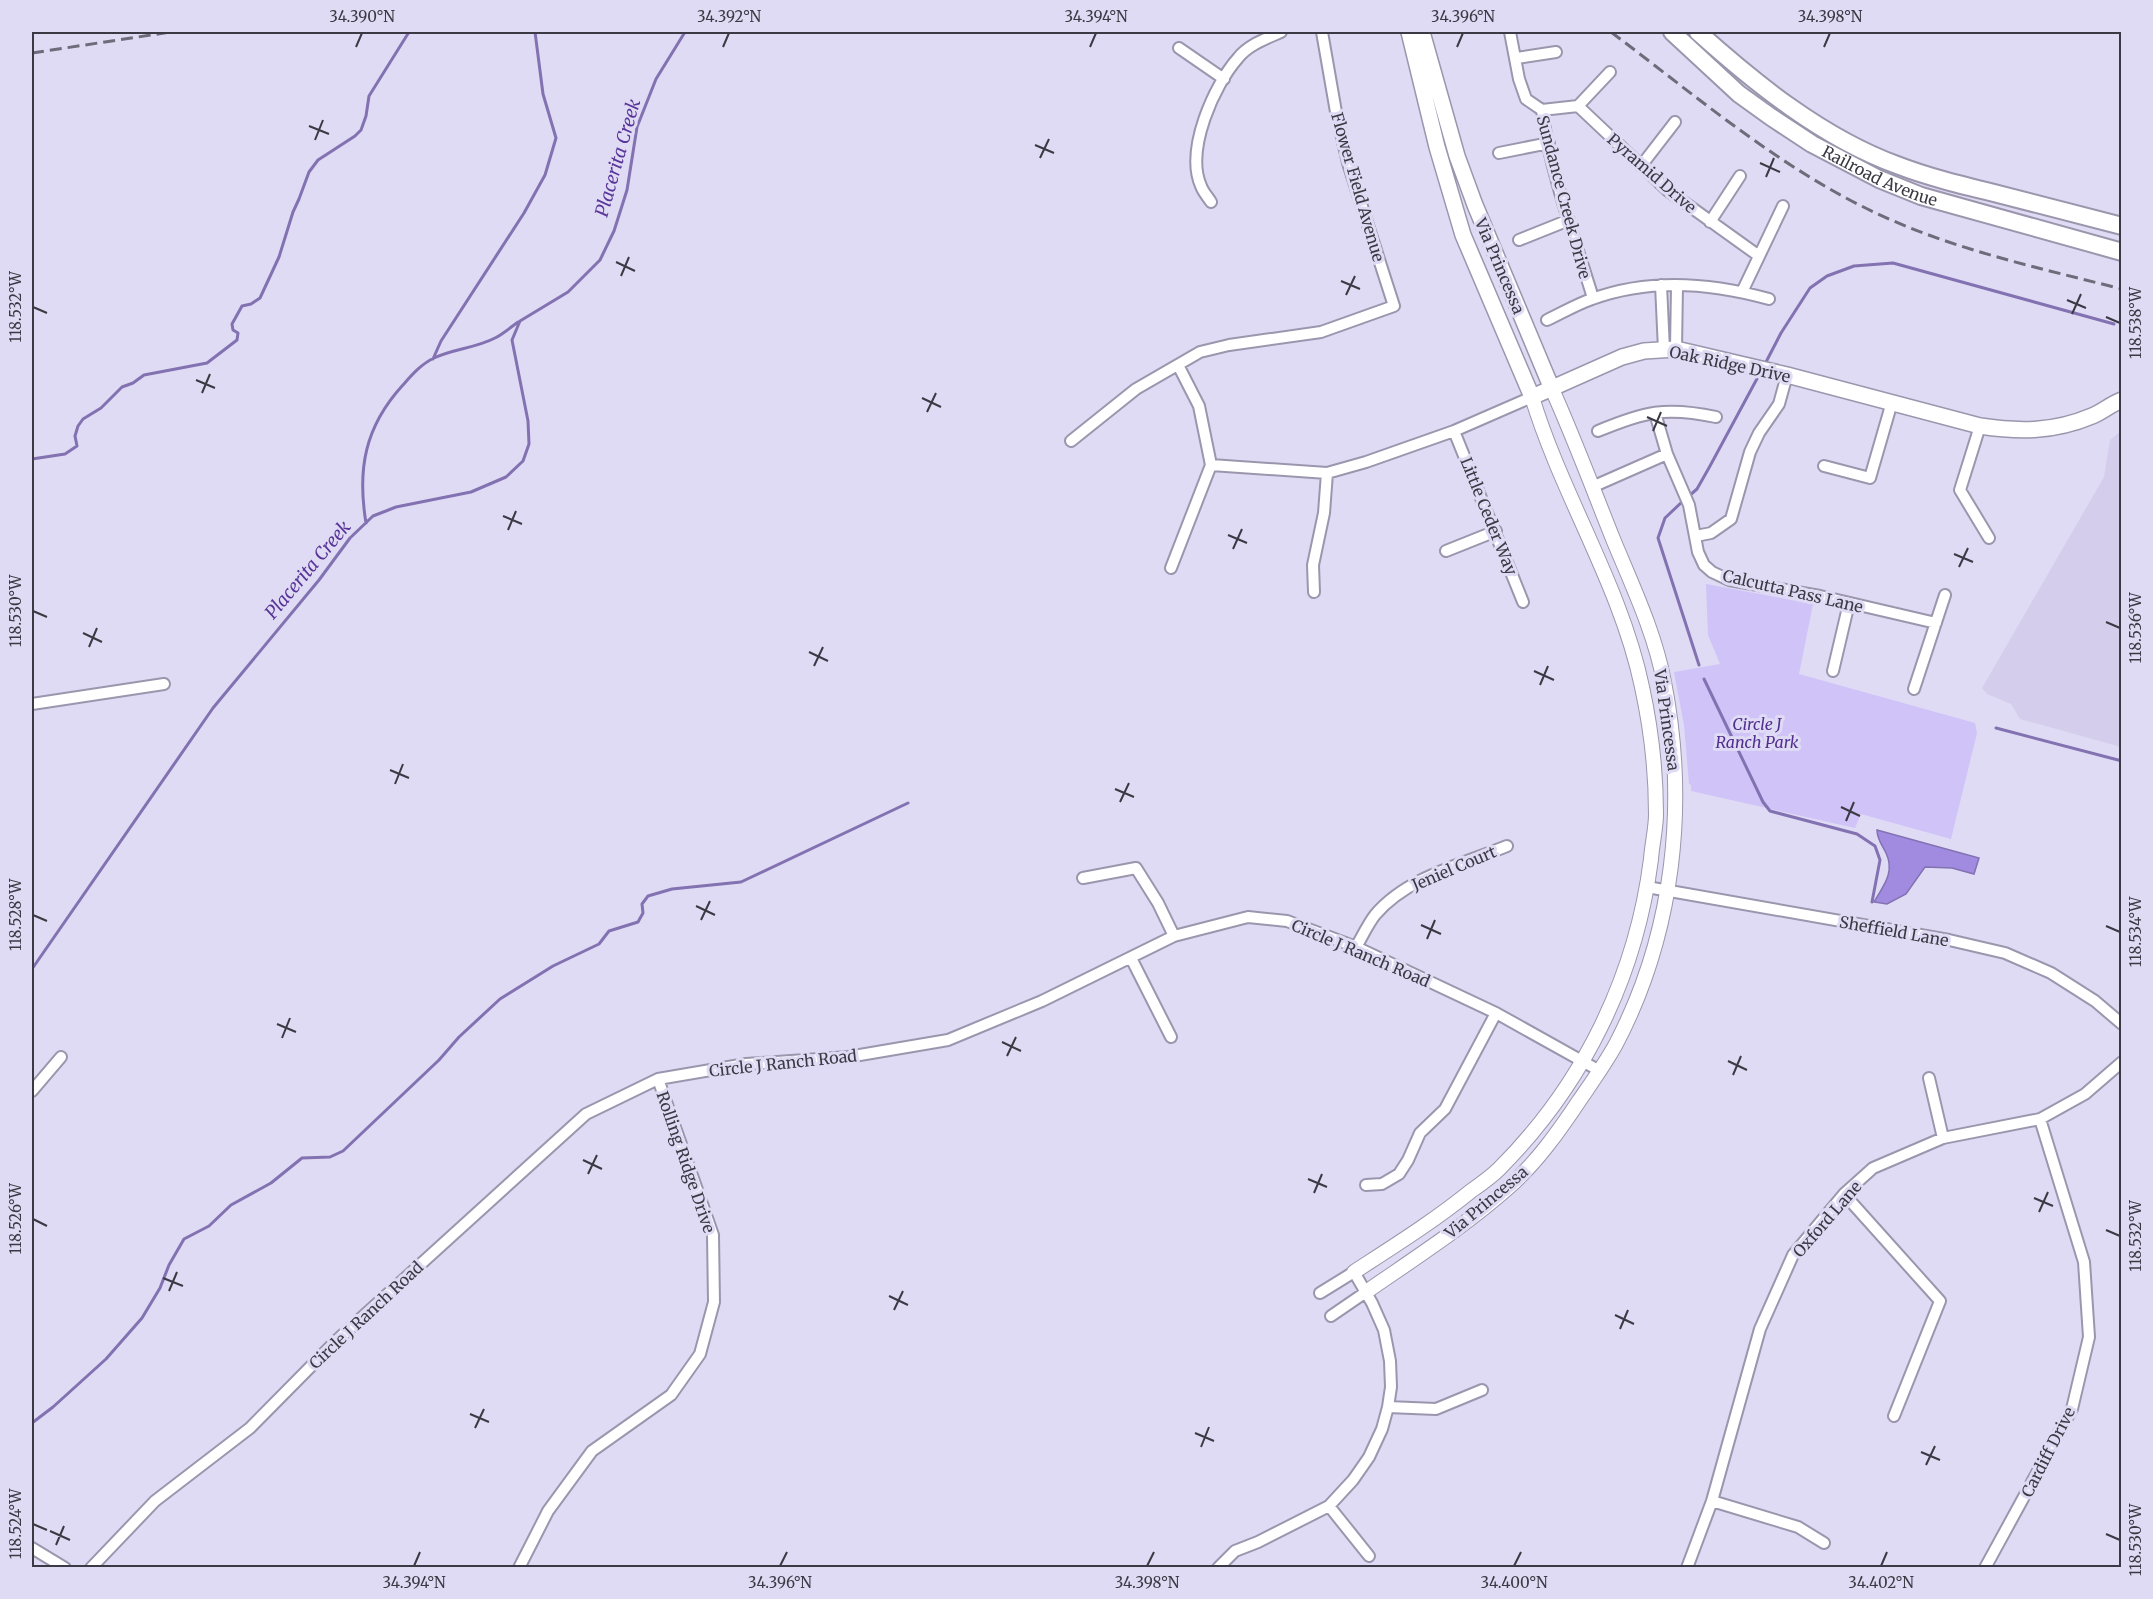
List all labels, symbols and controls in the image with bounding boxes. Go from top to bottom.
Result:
text: 34.390°N [329,7,395,26]
text: 34.392°N [697,7,761,26]
text: 34.394°N [1064,7,1128,26]
text: 34.396°N [1431,7,1495,26]
text: 34.398°N [1798,7,1863,26]
water label: Placerita Creek [590,96,645,219]
street label: Flower Field Avenue [1327,110,1389,264]
street label: Sundance Creek Drive [1533,113,1595,281]
street label: Pyramid Drive [1603,129,1701,217]
street label: Railroad Avenue [1819,141,1940,210]
street label: Via Princessa [1470,214,1529,317]
text: 118.532°W [6,270,25,343]
text: 118.538°W [2126,286,2145,359]
street label: Oak Ridge Drive [1668,341,1792,387]
street label: Little Ceder Way [1456,454,1522,578]
water label: Placerita Creek [260,516,356,624]
street label: Calcutta Pass Lane [1721,565,1865,617]
text: 118.530°W [6,574,25,647]
text: 118.536°W [2126,591,2145,663]
street label: Via Princessa [1650,667,1684,772]
park label: Circle J Ranch Park [1715,714,1799,752]
street label: Jeniel Court [1408,841,1500,895]
text: 118.528°W [6,878,25,951]
text: 118.534°W [2126,896,2145,967]
street label: Sheffield Lane [1838,912,1950,950]
street label: Circle J Ranch Road [1289,915,1434,991]
street label: Circle J Ranch Road [708,1045,858,1081]
street label: Rolling Ridge Drive [652,1089,720,1235]
street label: Via Princessa [1440,1161,1532,1243]
street label: Oxford Lane [1788,1177,1866,1261]
text: 118.526°W [6,1182,25,1255]
text: 118.532°W [2126,1199,2145,1272]
street label: Circle J Ranch Road [305,1257,427,1373]
street label: Cardiff Drive [2017,1404,2079,1500]
text: 118.524°W [6,1488,25,1559]
text: 118.530°W [2126,1503,2145,1576]
text: 34.394°N [382,1573,446,1592]
text: 34.396°N [748,1573,812,1592]
text: 34.398°N [1115,1573,1180,1592]
text: 34.400°N [1481,1573,1548,1592]
text: 34.402°N [1848,1573,1914,1592]

